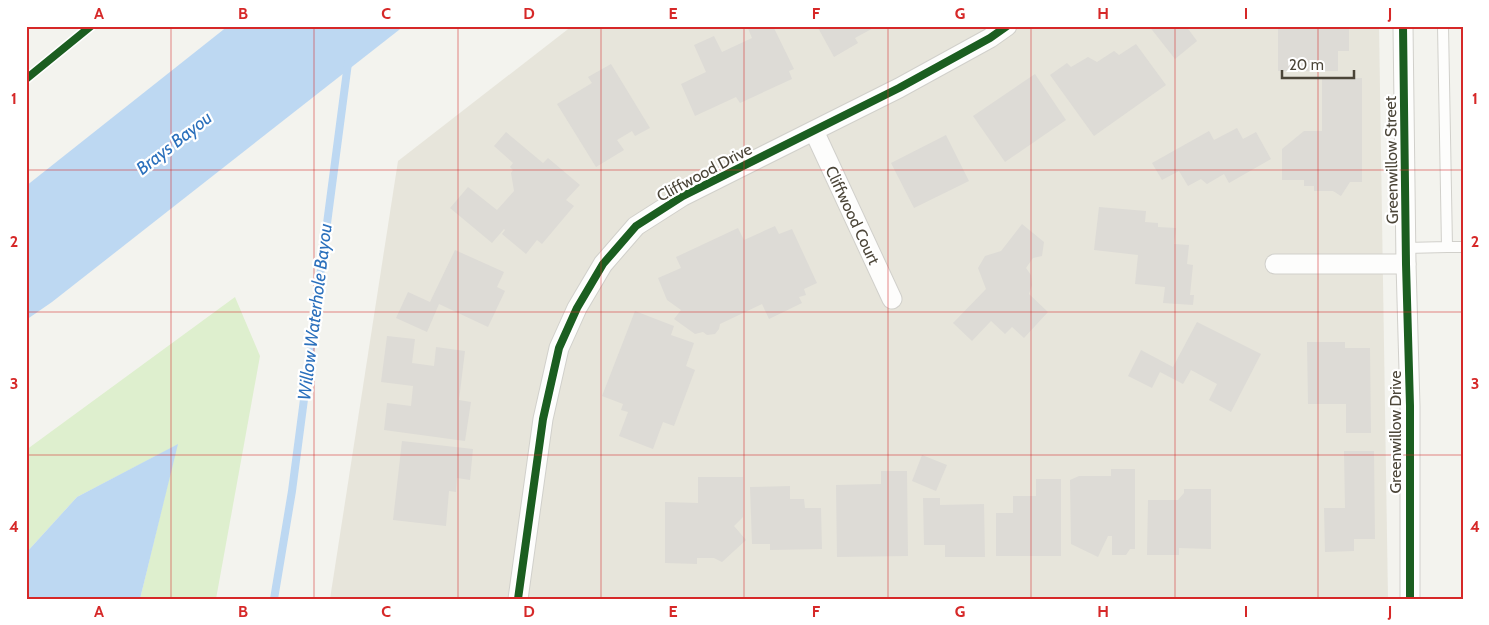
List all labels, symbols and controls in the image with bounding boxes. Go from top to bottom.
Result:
text: A [94,4,104,23]
text: B [238,4,248,23]
text: C [381,4,391,23]
text: D [523,4,535,23]
text: E [668,4,678,23]
text: F [812,4,821,23]
text: G [955,4,965,23]
text: H [1097,4,1109,23]
text: I [1244,4,1248,23]
text: J [1387,4,1392,23]
scale bar [1282,48,1354,80]
text: 20 m [1289,56,1324,74]
text: 1 [11,89,17,108]
text: 1 [1472,89,1478,108]
street label: Greenwillow Street [1381,95,1402,224]
water label: Brays Bayou [132,107,216,179]
street label: Cliffwood Drive [653,139,755,206]
street label: Cliffwood Court [821,163,884,268]
water label: Willow Waterhole Bayou [293,222,337,402]
text: 2 [10,232,18,251]
text: 2 [1471,232,1479,251]
street label: Greenwillow Drive [1386,371,1405,493]
text: 3 [10,374,18,393]
text: 3 [1471,374,1479,393]
text: 4 [9,517,19,536]
text: 4 [1470,517,1480,536]
text: A [94,602,104,621]
text: B [238,602,248,621]
text: C [381,602,391,621]
text: D [523,602,535,621]
text: E [668,602,678,621]
text: F [812,602,821,621]
text: G [955,602,965,621]
text: H [1097,602,1109,621]
text: I [1244,602,1248,621]
text: J [1387,602,1392,621]

